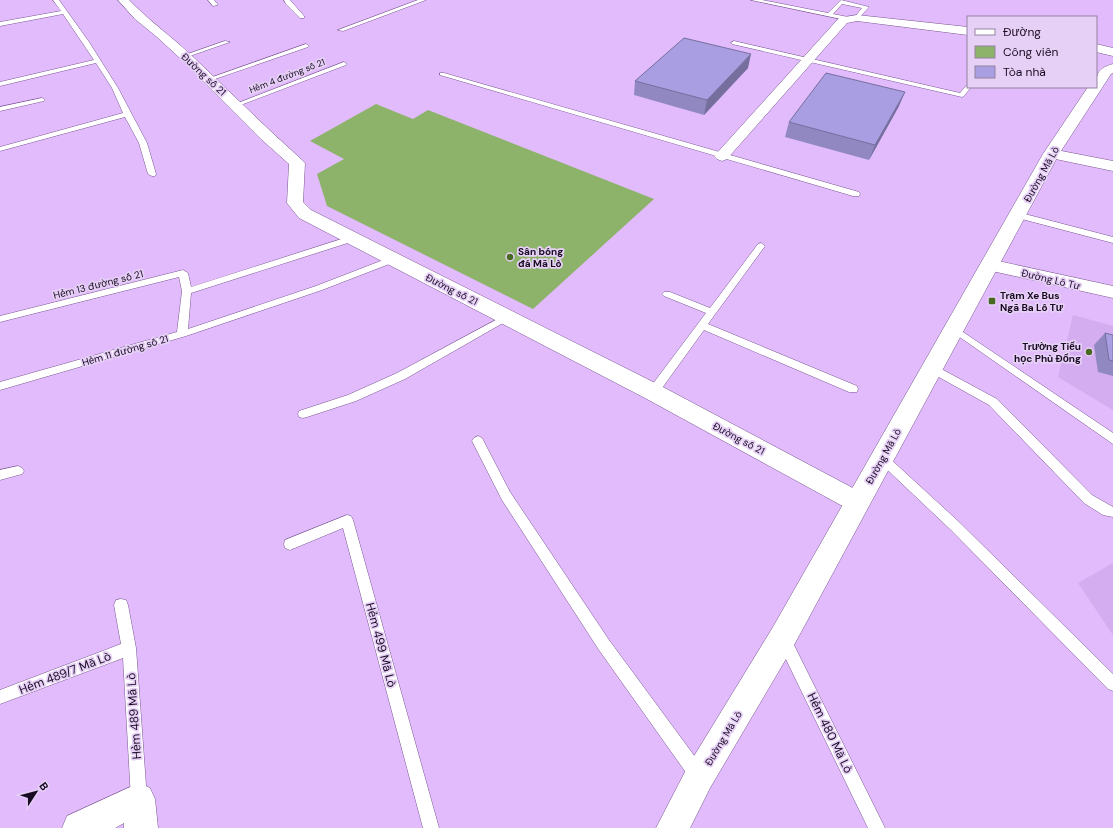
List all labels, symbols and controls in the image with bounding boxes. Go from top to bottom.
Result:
legend [967,16,1097,88]
text: Đường [1003,24,1041,40]
text: Công viên [1003,44,1059,60]
street label: Đường số 21 [178,50,229,98]
street label: Hẻm 4 đường số 21 [247,56,327,96]
text: Tòa nhà [1003,64,1046,80]
street label: Đường Mã Lò [1021,144,1062,204]
place label: Sân bóng đá Mã Lò [518,245,563,270]
marker: Sân bóng đá Mã Lò [505,252,515,262]
street label: Đường Lô Tư [1020,266,1082,293]
street label: Hẻm 13 đường số 21 [52,267,144,302]
street label: Đường số 21 [424,271,480,308]
place label: Trạm Xe Bus Ngã Ba Lô Tư [1000,289,1064,314]
marker: Trạm Xe Bus Ngã Ba Lô Tư [987,296,997,306]
street label: Hẻm 11 đường số 21 [80,332,170,369]
place label: Trường Tiểu học Phù Đổng [1014,340,1081,365]
marker: Trường Tiểu học Phù Đổng [1084,347,1094,357]
street label: Đường số 21 [711,419,767,458]
street label: Đường Mã Lò [863,426,904,486]
street label: Hẻm 499 Mã Lò [362,601,400,689]
street label: Hẻm 489/7 Mã Lò [17,648,113,698]
street label: Hẻm 489 Mã Lò [123,672,145,760]
street label: Hẻm 480 Mã Lò [804,690,856,776]
street label: Đường Mã Lò [702,708,745,768]
north arrow [16,772,56,812]
text: B [36,779,52,793]

